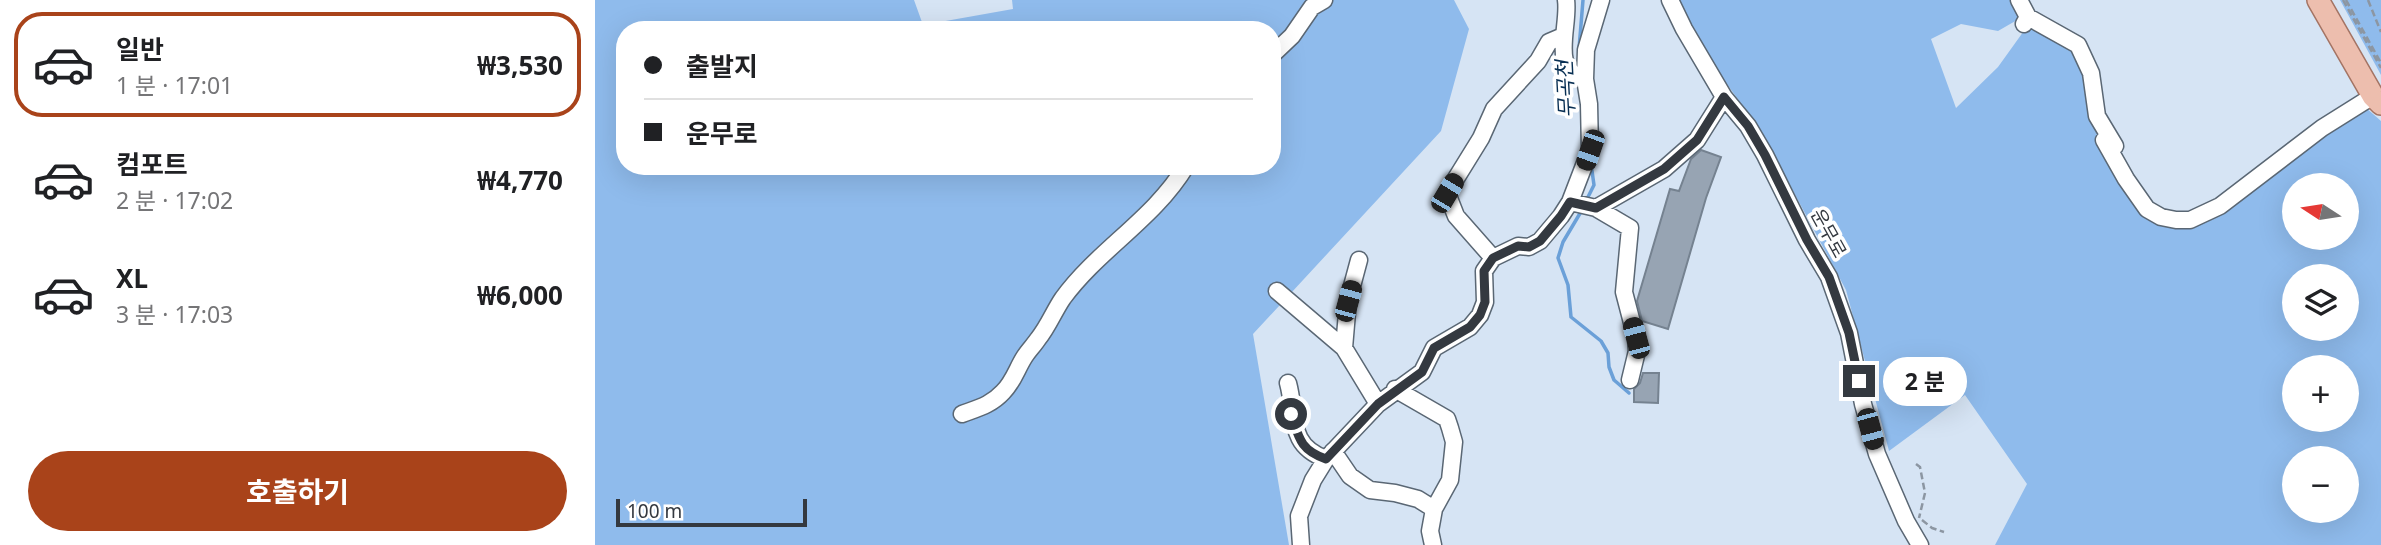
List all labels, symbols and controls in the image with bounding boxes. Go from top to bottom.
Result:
text: 일반 [116,31,164,67]
icon: car [32,33,95,96]
text: ₩3,530 [477,47,563,83]
text: 출발지 [686,48,758,84]
water label: 무곡천 [1549,57,1580,119]
text: 1 분 · 17:01 [116,69,233,101]
text: 운무로 [686,115,758,151]
car [1574,127,1607,173]
text: 컴포트 [116,146,188,182]
icon: car [32,148,95,211]
text: ₩4,770 [477,162,563,198]
car [1428,170,1467,216]
north arrow [2282,173,2359,250]
map controls [2282,173,2359,523]
text: 2 분 · 17:02 [116,184,233,216]
street label: 운무로 [1805,204,1853,262]
text: XL [116,260,148,296]
icon: car [32,263,95,326]
button: layers [2282,264,2359,341]
text: ₩6,000 [477,277,563,313]
car [1333,278,1364,324]
text: 3 분 · 17:03 [116,298,233,330]
car [1621,315,1652,361]
button: + [2282,355,2359,432]
callout: 2 분 [1883,356,1967,406]
route end [1843,365,1875,397]
text: 2 분 [1905,365,1945,397]
route start [1275,398,1307,430]
car [1855,406,1886,452]
button: − [2282,446,2359,523]
button: 호출하기 [28,451,567,531]
scale bar [616,496,807,528]
text: 100 m [627,498,682,524]

